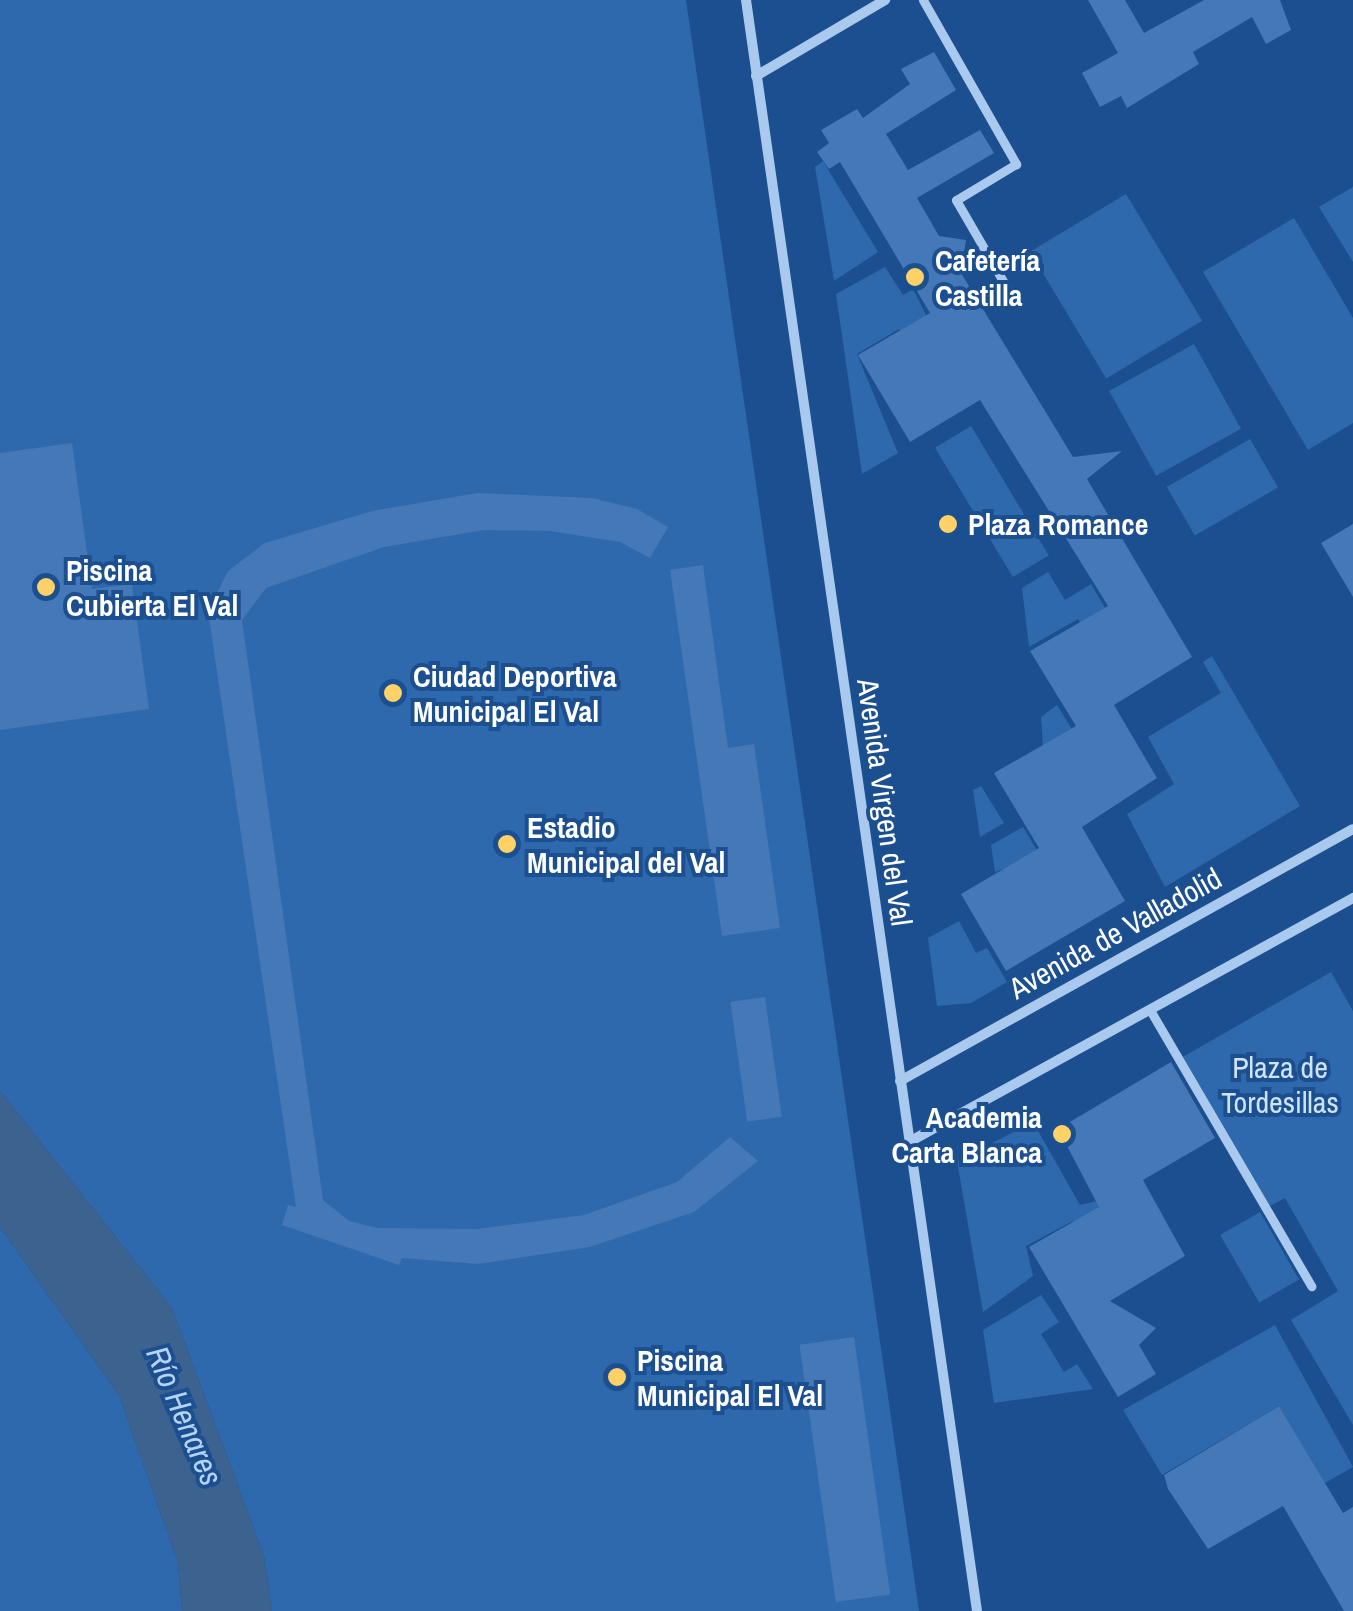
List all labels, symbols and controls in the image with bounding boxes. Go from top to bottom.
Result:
place label: Cafetería Castilla [935,242,1040,312]
marker: Cafetería Castilla [904,266,926,288]
place label: Plaza Romance [968,506,1148,542]
marker: Plaza Romance [937,513,959,535]
place label: Piscina Cubierta El Val [66,552,238,622]
marker: Piscina Cubierta El Val [35,576,57,598]
place label: Ciudad Deportiva Municipal El Val [413,658,617,728]
street label: Avenida Virgen del Val [850,676,920,928]
marker: Ciudad Deportiva Municipal El Val [382,682,404,704]
place label: Estadio Municipal del Val [527,809,725,880]
marker: Estadio Municipal del Val [496,833,518,855]
street label: Avenida de Valladolid [1003,860,1227,1006]
park label: Plaza de Tordesillas [1221,1049,1339,1120]
place label: Academia Carta Blanca [892,1099,1042,1170]
marker: Academia Carta Blanca [1051,1123,1073,1145]
water label: Río Henares [138,1341,230,1491]
place label: Piscina Municipal El Val [637,1342,823,1412]
marker: Piscina Municipal El Val [606,1366,628,1388]

